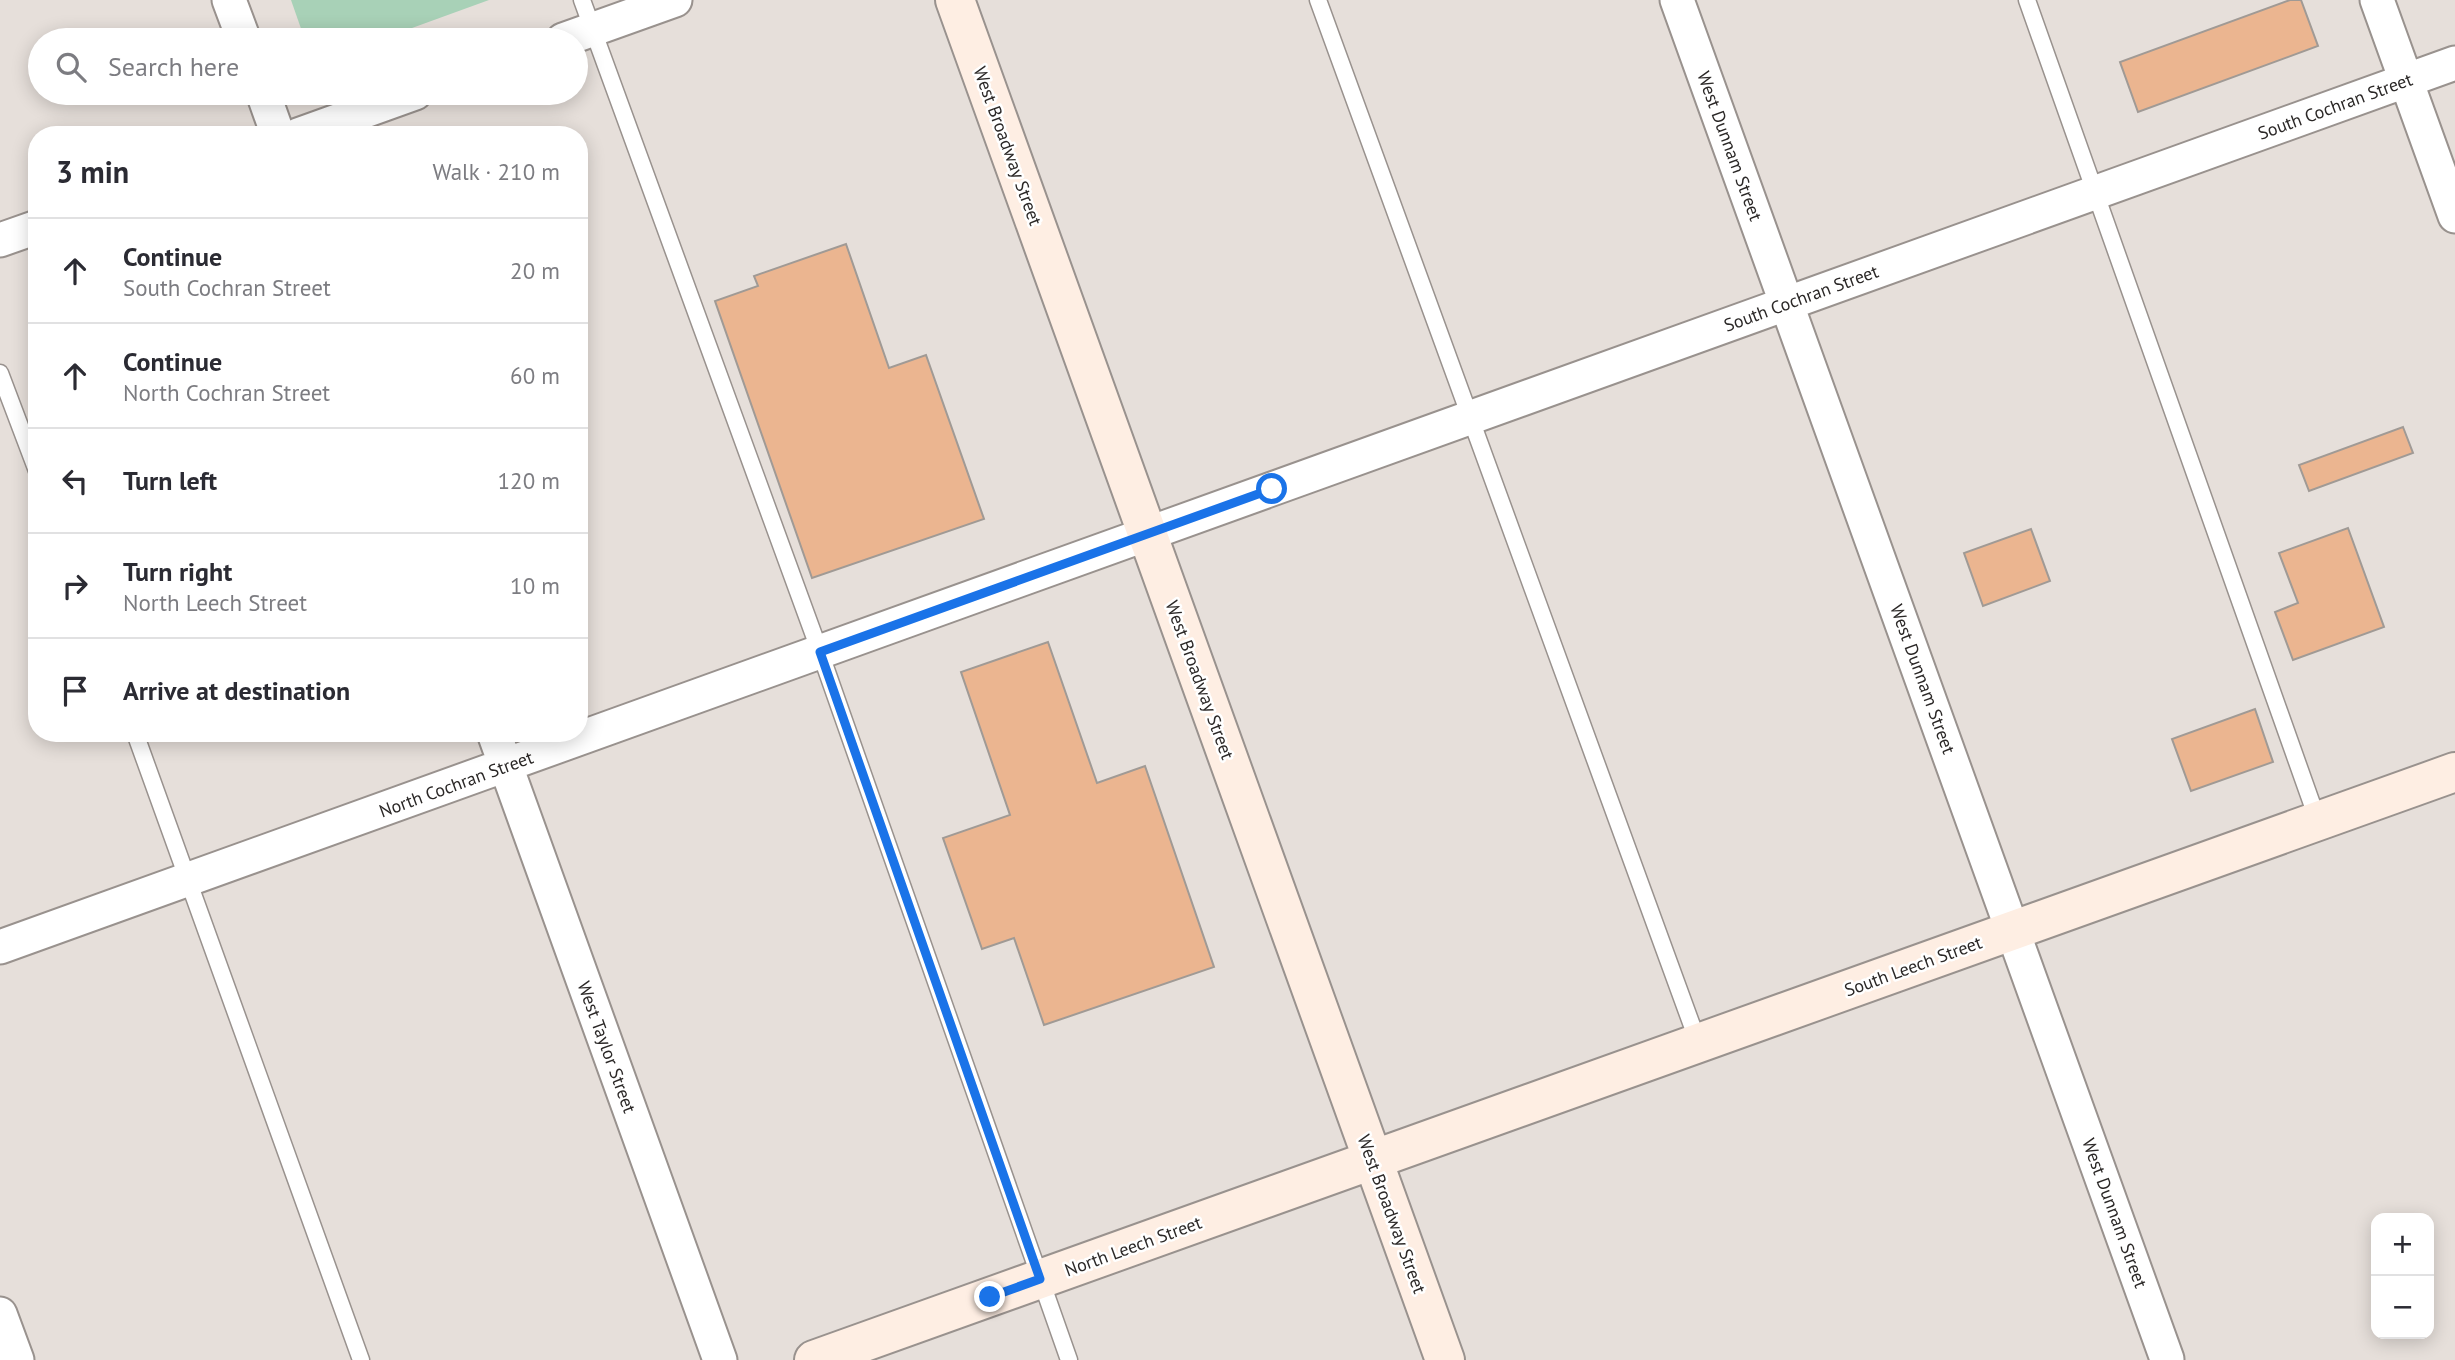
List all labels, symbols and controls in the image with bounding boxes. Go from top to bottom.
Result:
search box [28,28,588,105]
icon: search [52,48,90,86]
text: Search here [108,50,239,83]
street label: West Broadway Street [969,63,1047,229]
street label: South Cochran Street [2255,67,2415,145]
street label: West Dunnam Street [1692,68,1768,224]
text: 3 min [56,152,129,191]
text: Walk · 210 m [433,157,560,186]
text: Continue [123,240,222,273]
icon: ahead [56,252,94,290]
text: 20 m [510,256,560,285]
street label: South Cochran Street [1721,259,1881,337]
text: South Cochran Street [123,273,331,302]
text: Continue [123,345,222,378]
icon: ahead [56,357,94,395]
text: 60 m [510,361,560,390]
text: North Cochran Street [123,378,330,407]
icon: left [56,462,94,500]
text: Turn left [123,464,217,497]
text: 120 m [498,466,560,495]
route start [1256,473,1287,504]
text: Turn right [123,555,232,588]
icon: right [56,567,94,605]
text: 10 m [510,571,560,600]
text: North Leech Street [123,588,307,617]
street label: West Broadway Street [1161,597,1239,763]
street label: West Dunnam Street [1885,601,1961,757]
icon: arrive [56,672,94,710]
text: Arrive at destination [123,674,350,707]
street label: North Cochran Street [376,745,536,823]
street label: South Leech Street [1841,930,1985,1002]
street label: West Taylor Street [573,978,641,1116]
street label: West Broadway Street [1353,1131,1431,1297]
street label: West Dunnam Street [2077,1135,2153,1291]
street label: North Leech Street [1061,1211,1205,1281]
map controls [2371,1213,2434,1339]
button: + [2371,1213,2434,1276]
button: − [2371,1276,2434,1339]
route end [974,1281,1005,1312]

